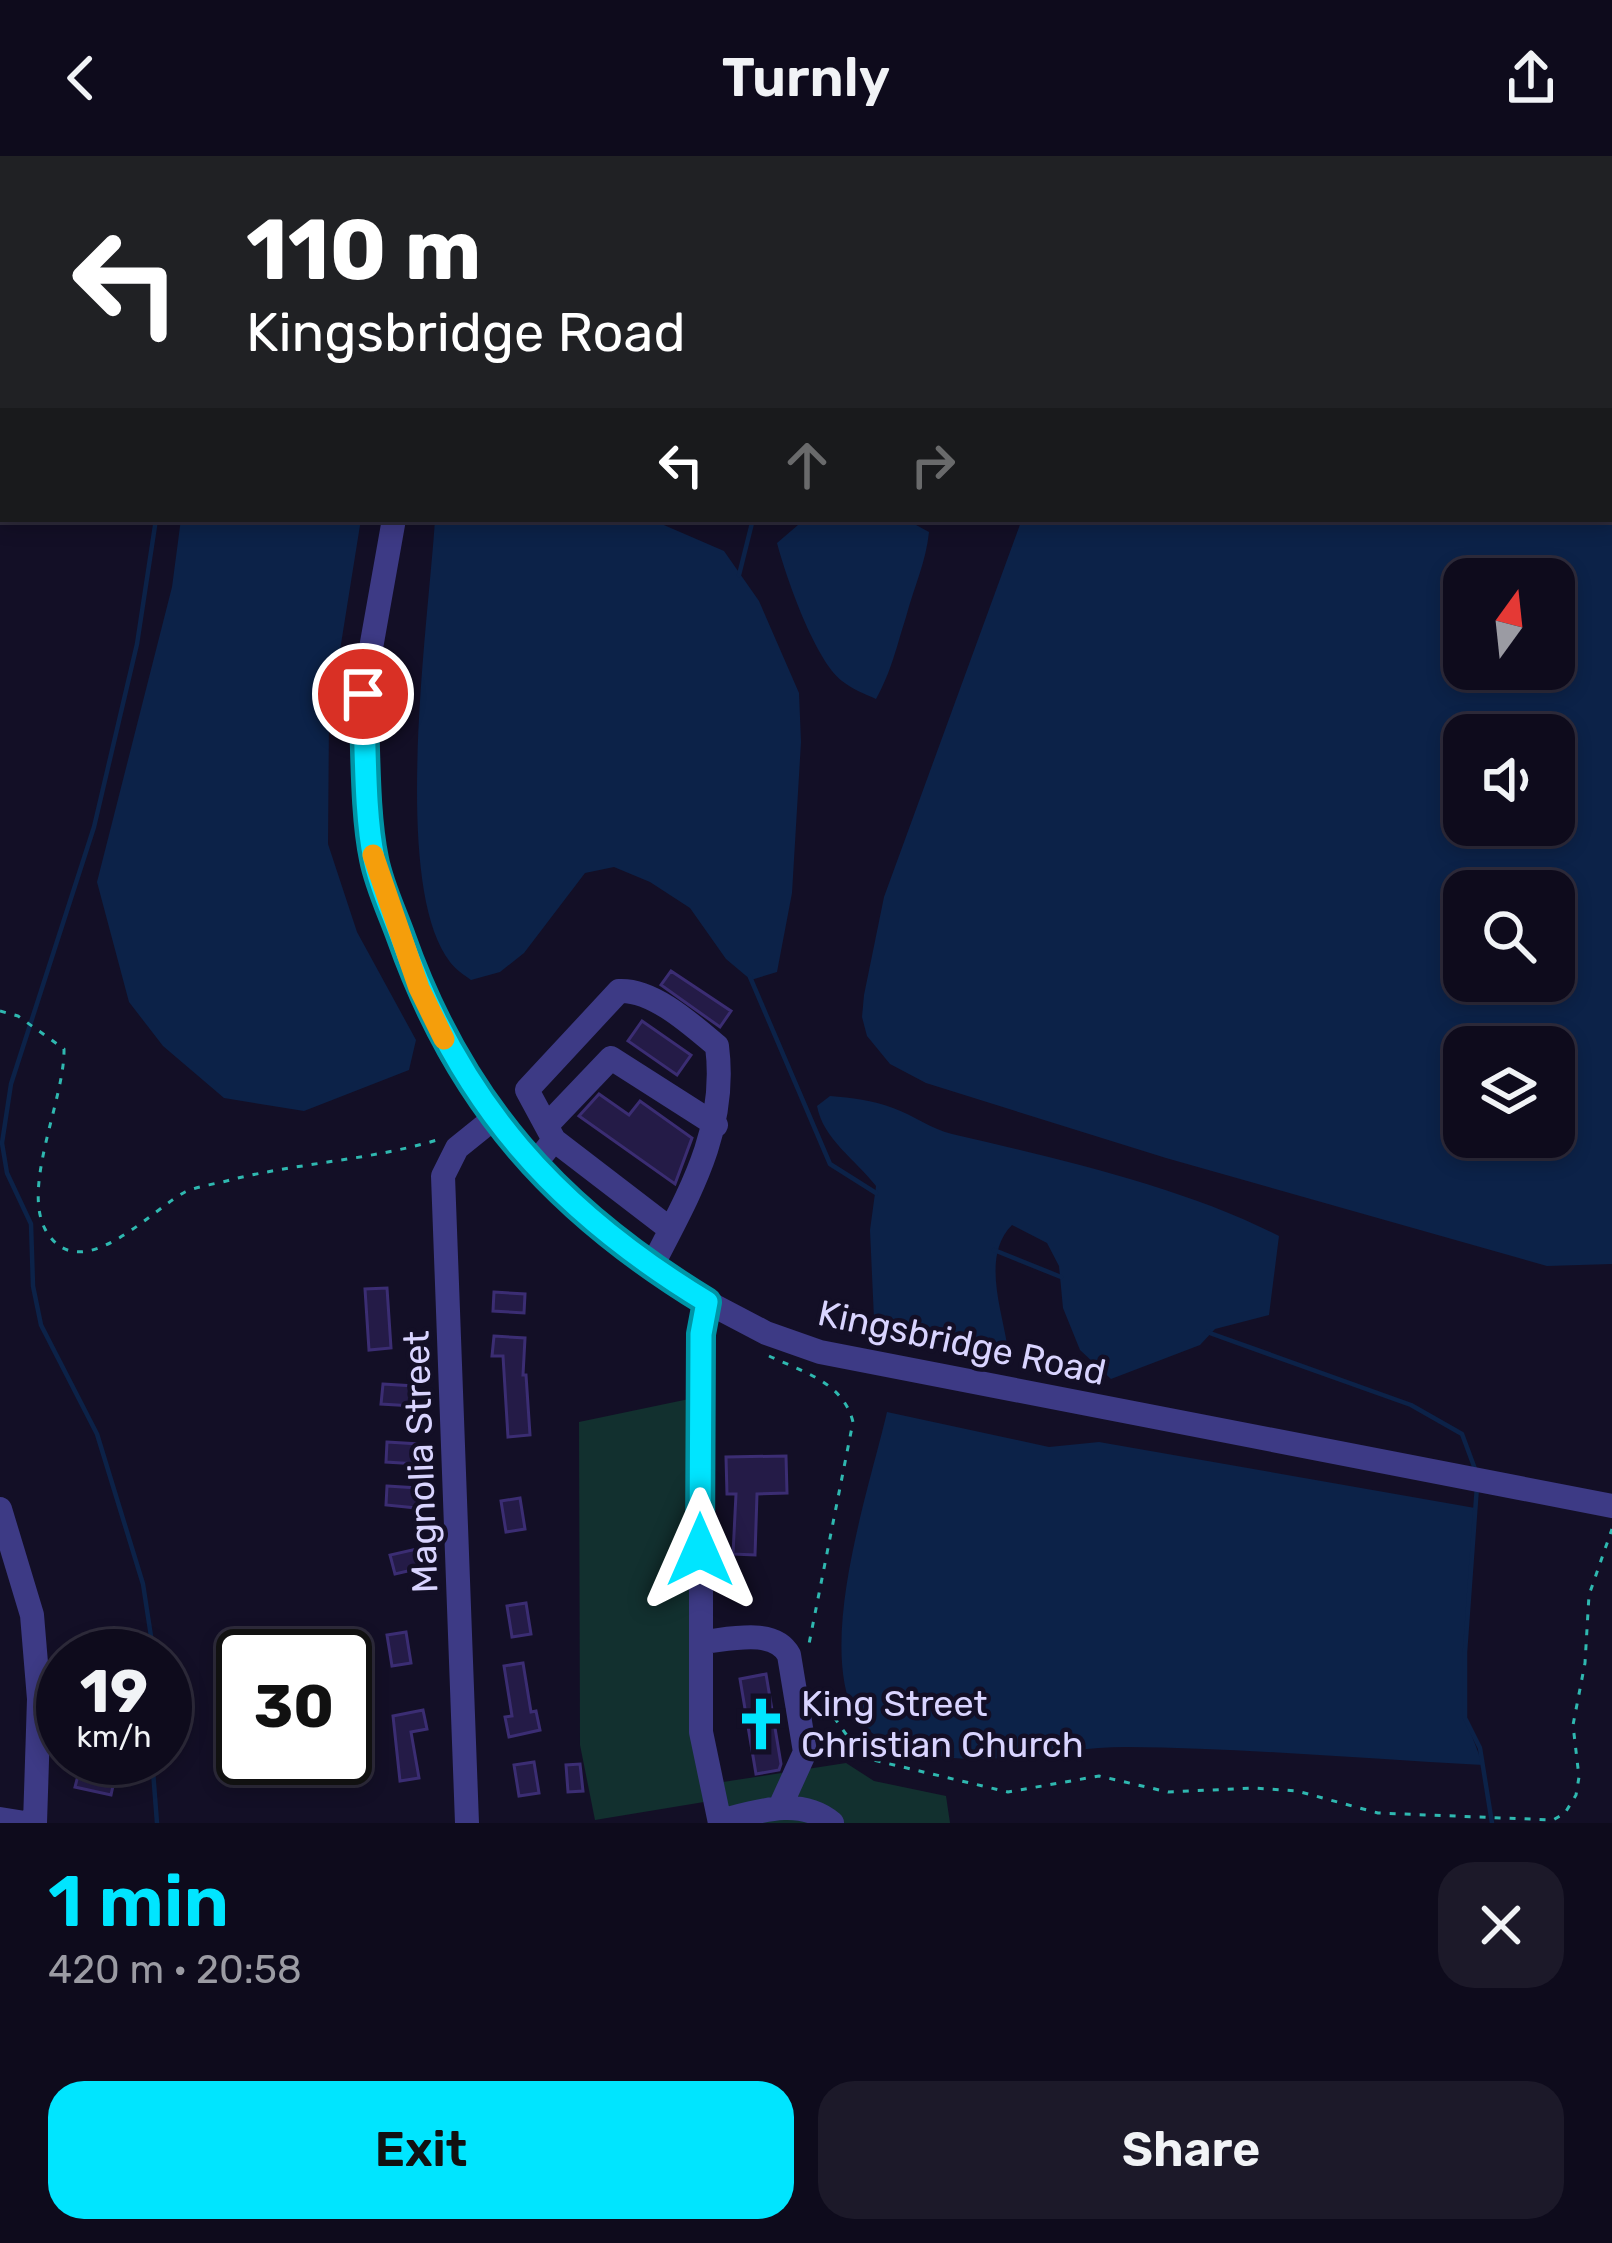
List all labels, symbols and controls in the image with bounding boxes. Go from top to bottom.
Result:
icon: back [48,45,114,111]
icon: share [1498,45,1564,111]
text: Turnly [722,46,890,110]
text: 110 m [246,200,481,300]
icon: left [48,204,204,360]
text: Kingsbridge Road [246,301,686,365]
icon: left [648,432,714,498]
icon: ahead [774,432,840,498]
icon: right [900,432,966,498]
north arrow [1443,558,1575,690]
map controls [1443,558,1575,1158]
pin [312,643,414,745]
icon: arrive [330,661,396,727]
button: sound [1443,714,1575,846]
button: search [1443,870,1575,1002]
button: layers [1443,1026,1575,1158]
street label: Kingsbridge Road [814,1291,1110,1394]
street label: Magnolia Street [394,1330,447,1594]
position arrow [637,1487,763,1613]
speed limit sign: 30 [216,1629,372,1785]
text: 19 [80,1656,148,1727]
place label: King Street Christian Church [801,1682,1084,1766]
church icon: King Street Christian Church [732,1695,790,1753]
text: km/h [77,1719,151,1755]
text: 1 min [48,1859,229,1944]
button: close [1438,1862,1564,1988]
text: 420 m · 20:58 [48,1947,302,1993]
button: Exit [48,2081,794,2219]
button: Share [818,2081,1564,2219]

